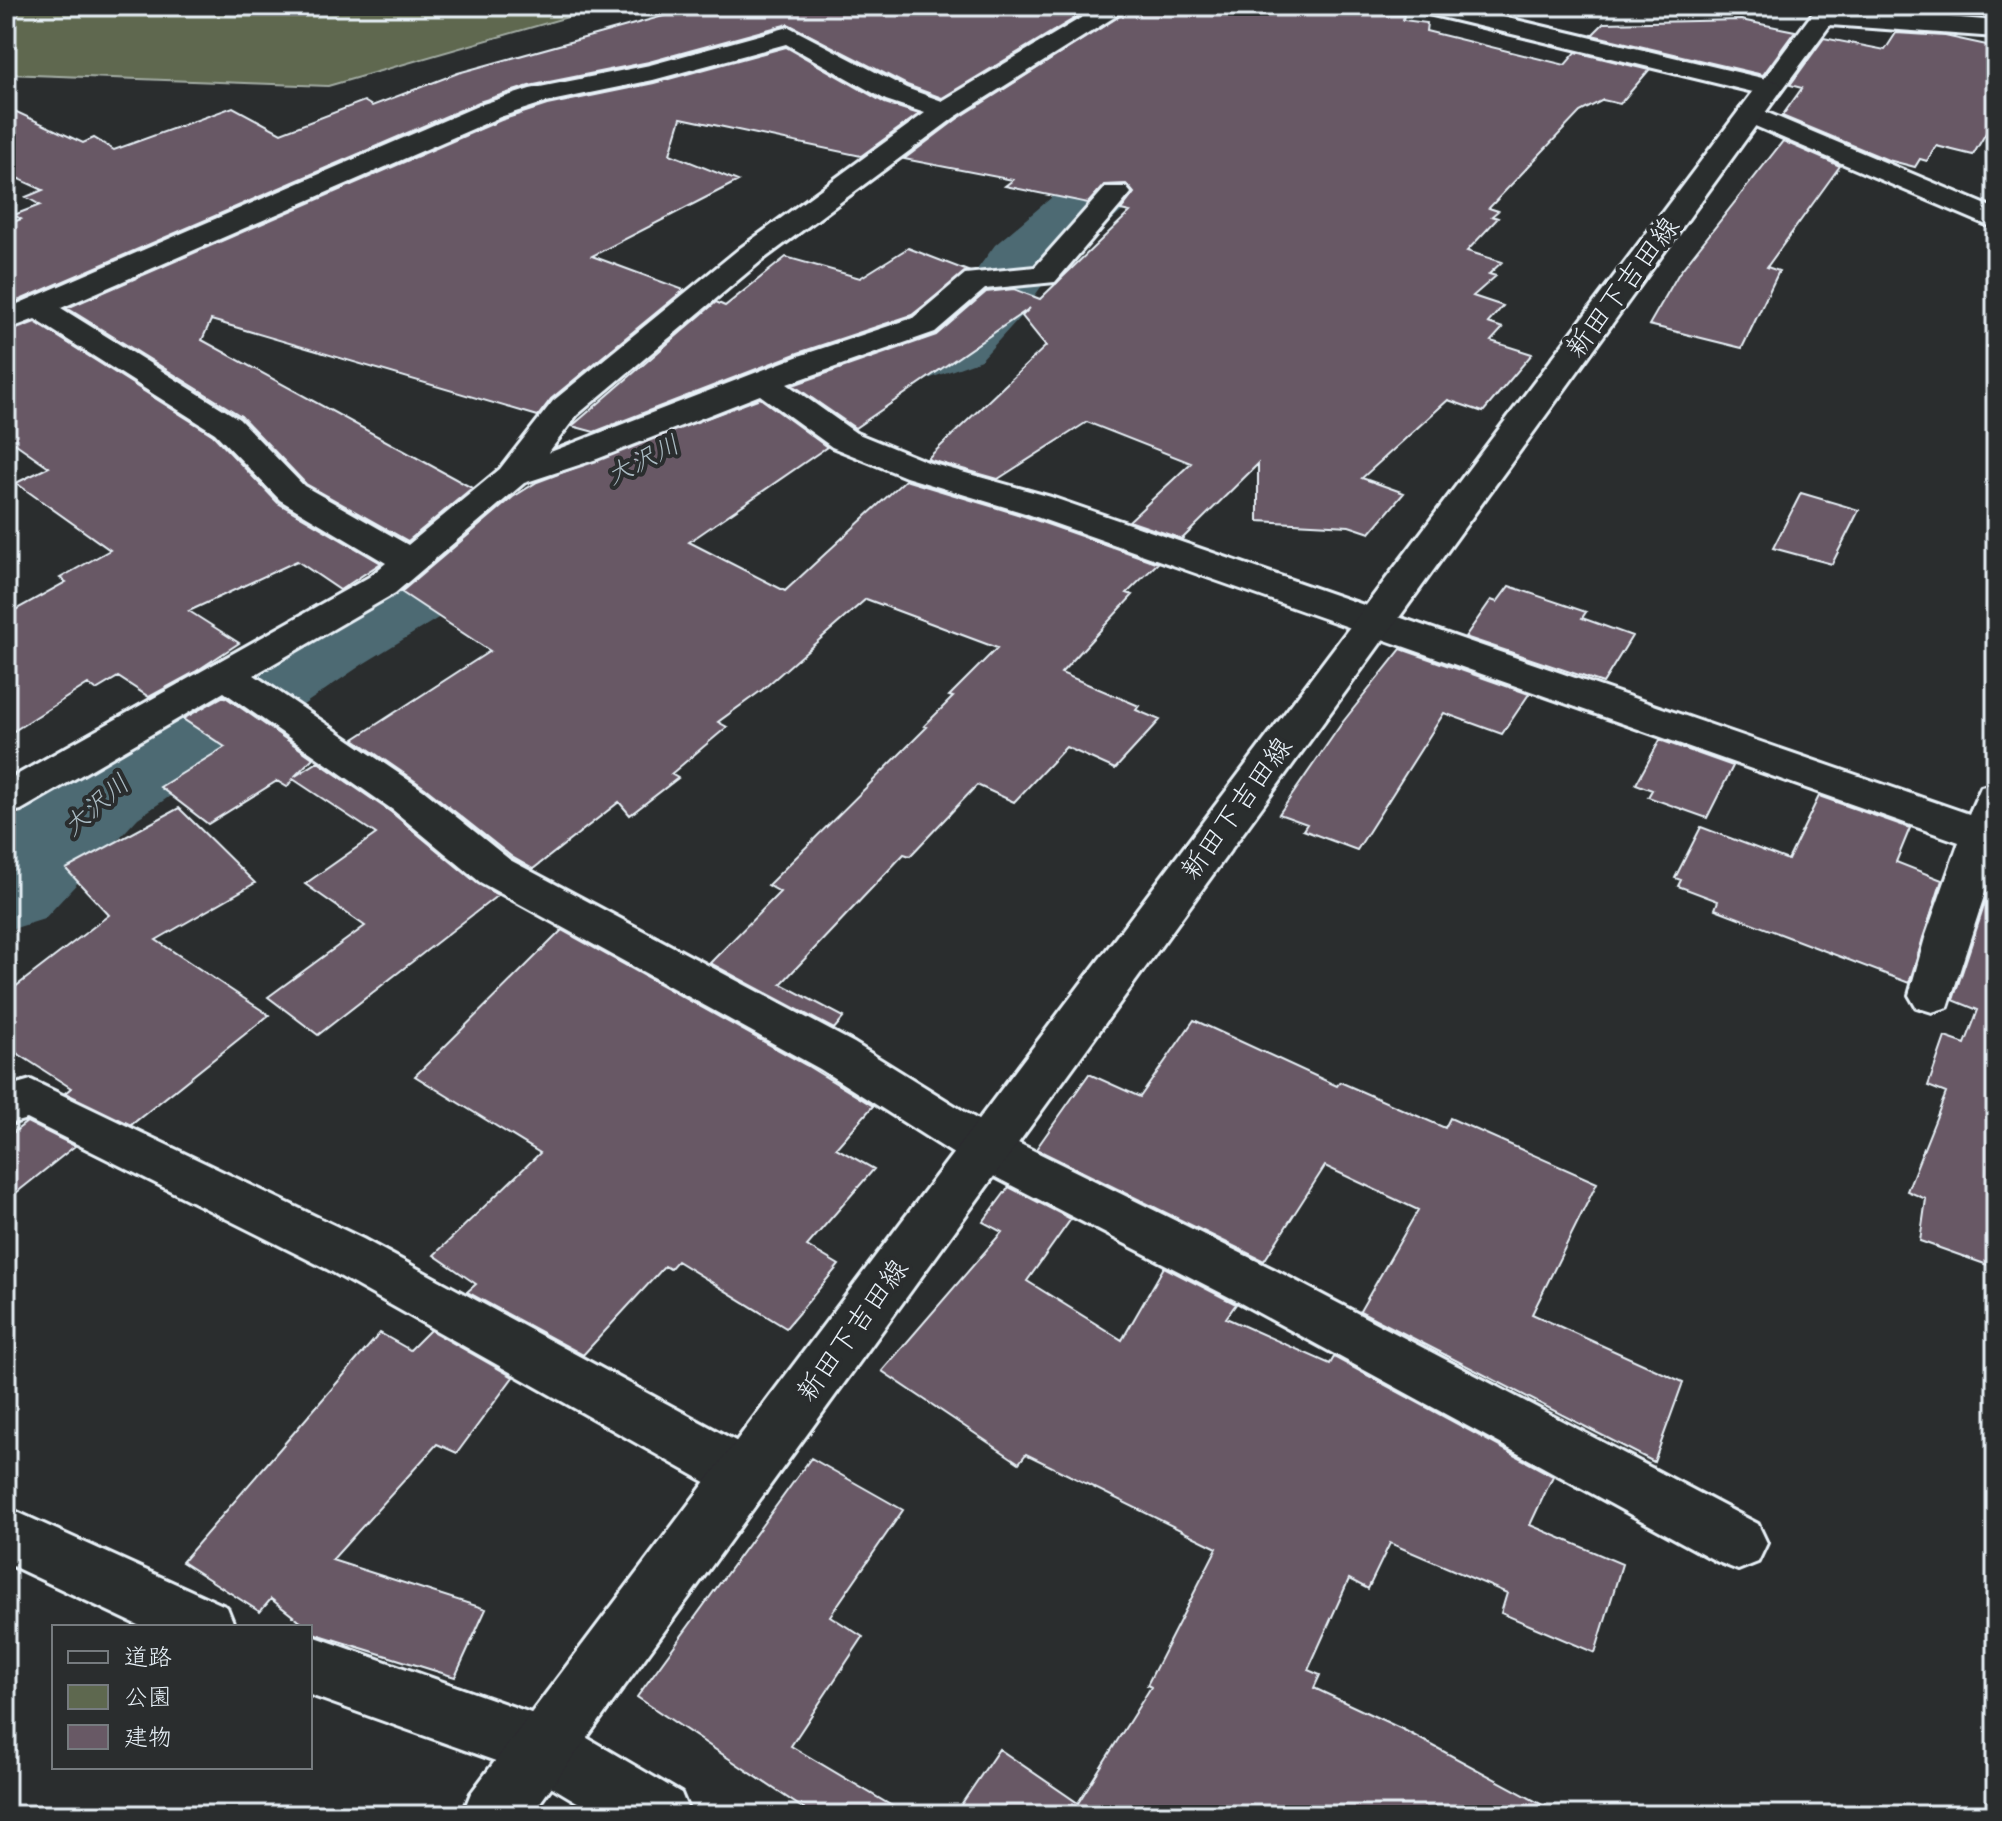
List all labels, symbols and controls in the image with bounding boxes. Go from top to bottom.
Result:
street label: 新田下吉田線 [1557,209,1687,365]
water label: 大沢川 [601,428,685,492]
street label: 新田下吉田線 [1172,730,1300,886]
water label: 大沢川 [56,767,136,843]
street label: 新田下吉田線 [788,1252,916,1408]
legend [52,1625,312,1769]
text: 道路 [124,1642,172,1672]
text: 公園 [124,1682,172,1712]
text: 建物 [124,1722,172,1752]

